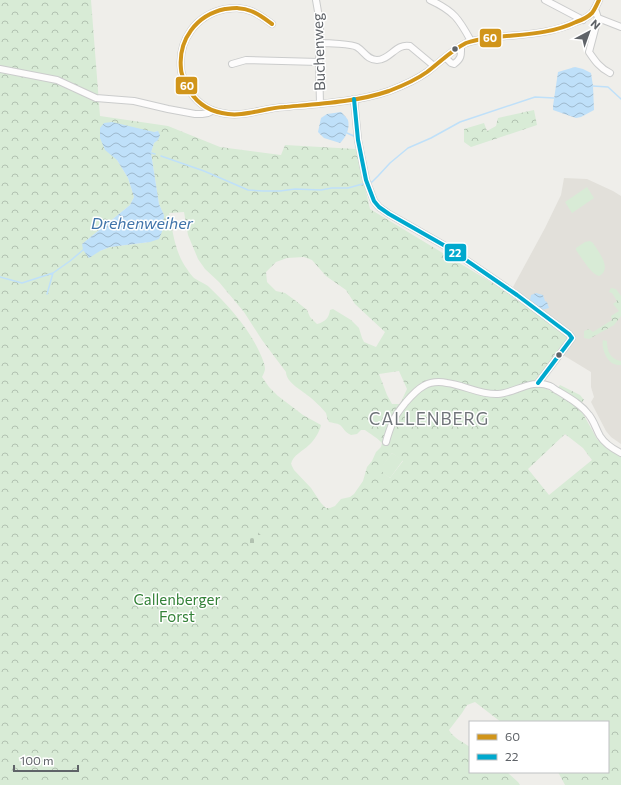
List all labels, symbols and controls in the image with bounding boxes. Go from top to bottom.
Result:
north arrow [569,12,609,52]
street label: Buchenweg [308,13,328,91]
text: N [589,16,603,32]
line badge: 60 [479,28,502,48]
text: 60 [483,31,497,44]
unlabelled marker [450,44,460,54]
line badge: 60 [175,76,198,95]
text: 60 [180,79,194,92]
water label: Drehenweiher [91,213,194,232]
line badge: 22 [444,243,467,262]
text: 22 [449,246,461,259]
unlabelled marker [554,350,564,360]
district label: CALLENBERG [369,408,489,429]
park label: Callenberger Forst [134,590,220,625]
legend [469,721,609,773]
text: 60 [505,729,520,743]
scale bar [14,747,78,773]
text: 22 [505,749,519,763]
text: 100 m [20,753,54,767]

